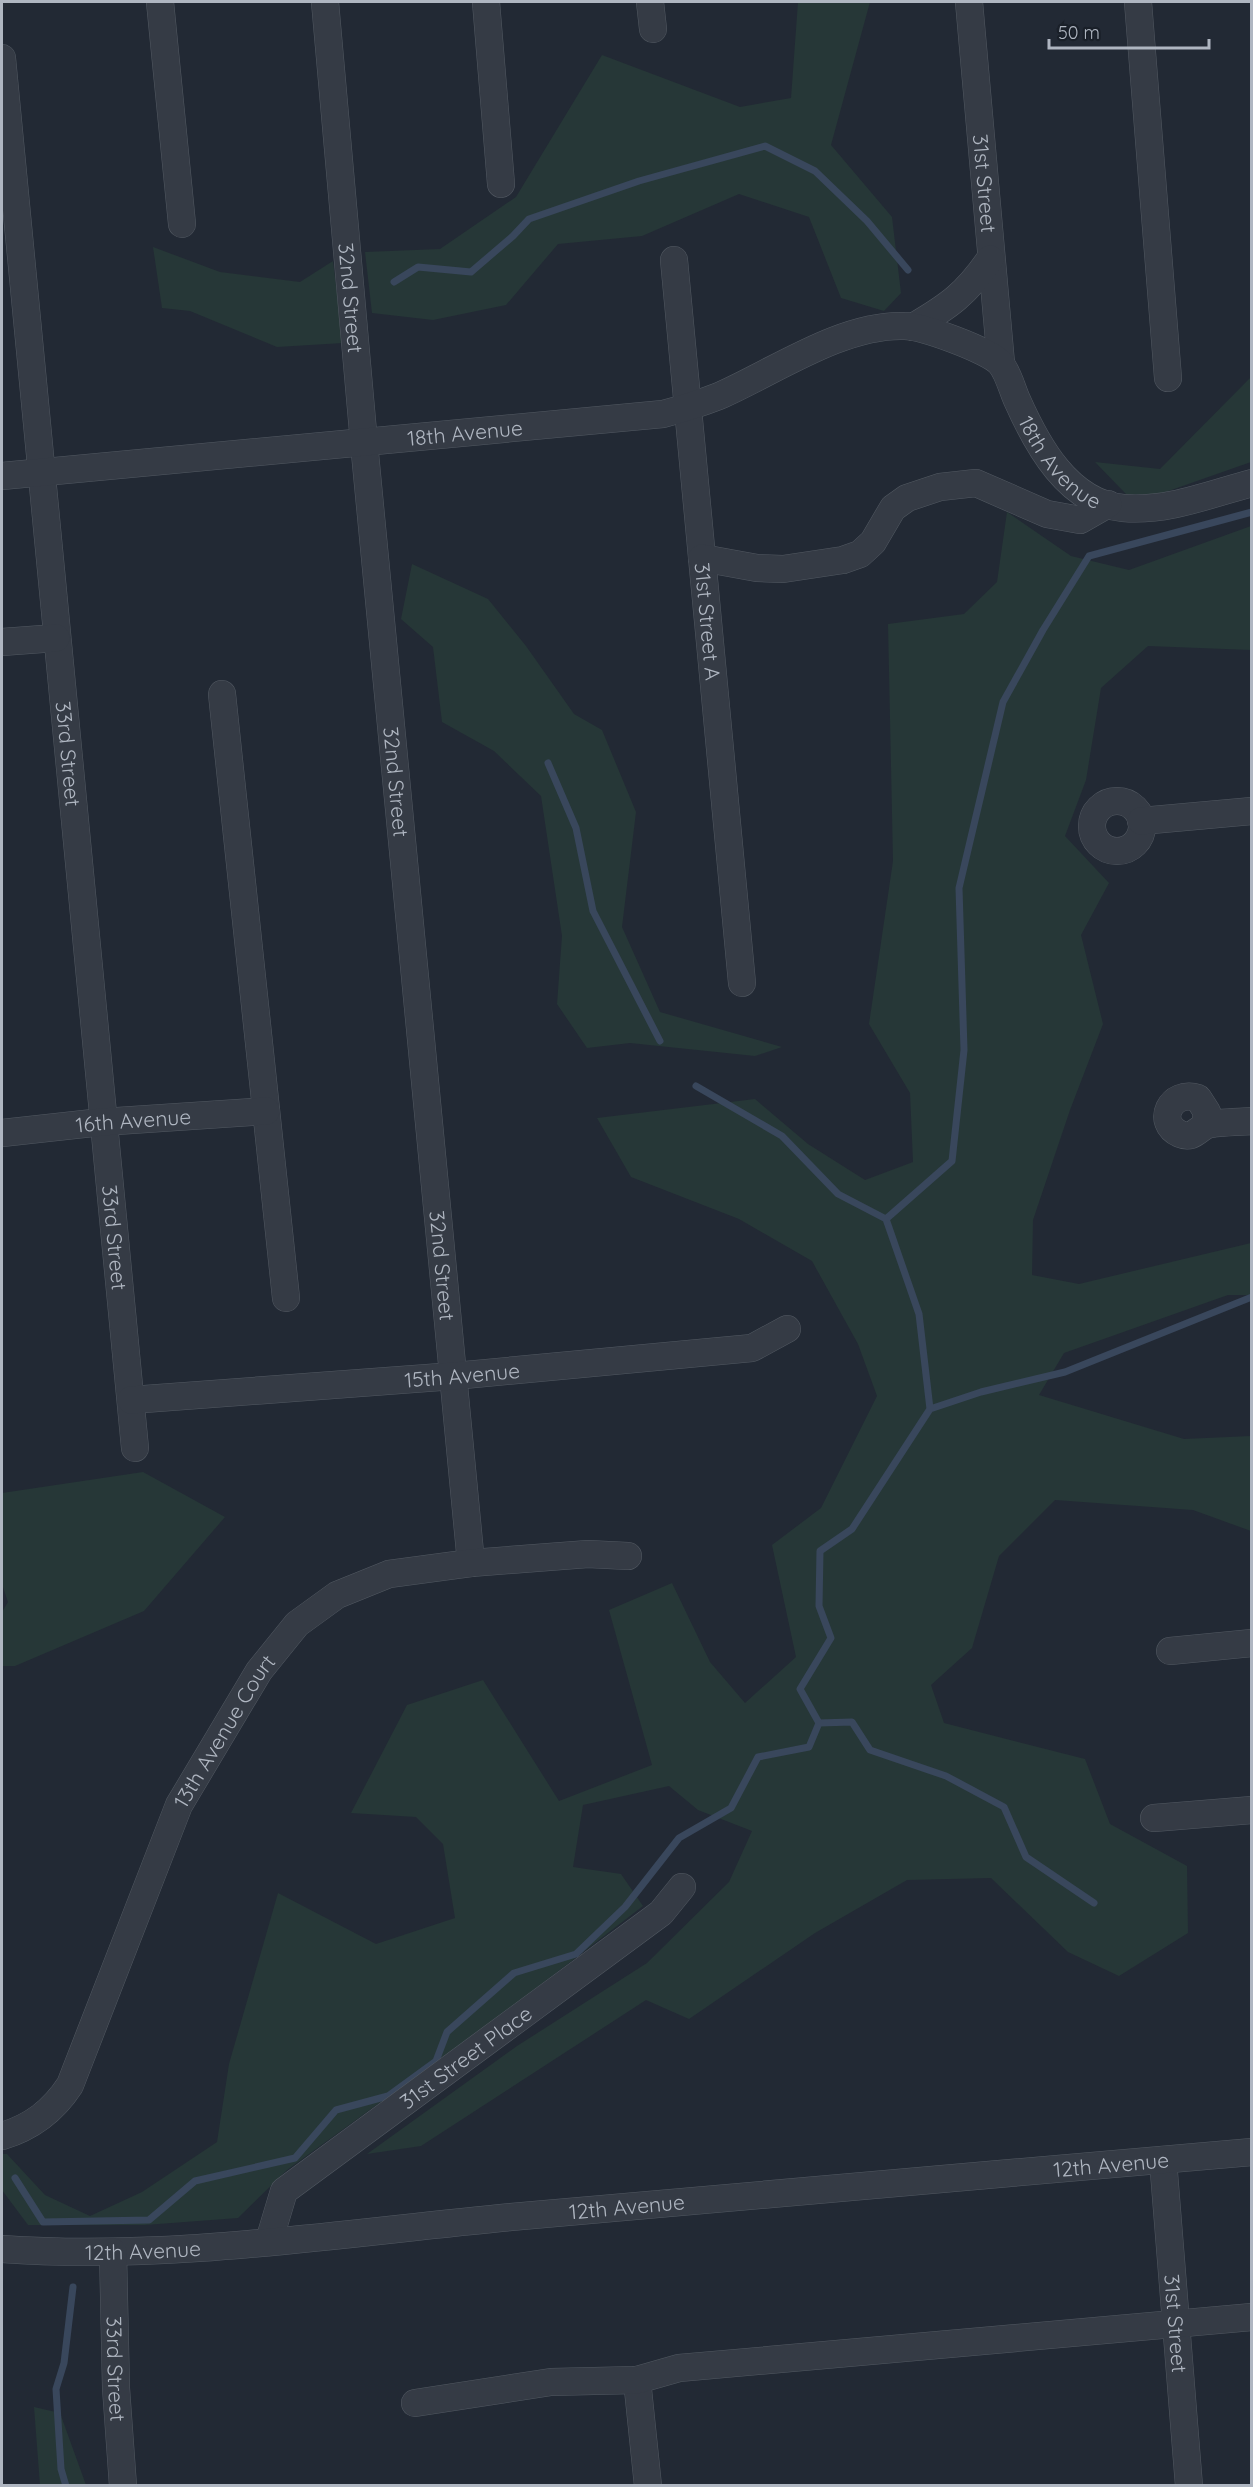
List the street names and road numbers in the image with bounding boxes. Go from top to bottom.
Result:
street label: 31st Street [968,133,1002,234]
street label: 32nd Street [333,242,369,354]
street label: 18th Avenue [1013,411,1105,514]
street label: 18th Avenue [406,414,524,451]
street label: 31st Street A [690,561,726,682]
street label: 33rd Street [51,700,87,808]
street label: 32nd Street [378,725,415,838]
street label: 16th Avenue [74,1103,192,1138]
street label: 33rd Street [97,1184,133,1291]
street label: 32nd Street [424,1209,461,1322]
street label: 15th Avenue [403,1357,521,1393]
street label: 13th Avenue Court [167,1649,280,1812]
street label: 31st Street Place [395,2000,537,2114]
street label: 12th Avenue [1052,2146,1170,2182]
street label: 12th Avenue [568,2188,686,2225]
street label: 12th Avenue [85,2235,202,2265]
street label: 31st Street [1159,2273,1193,2374]
street label: 33rd Street [101,2316,131,2423]

